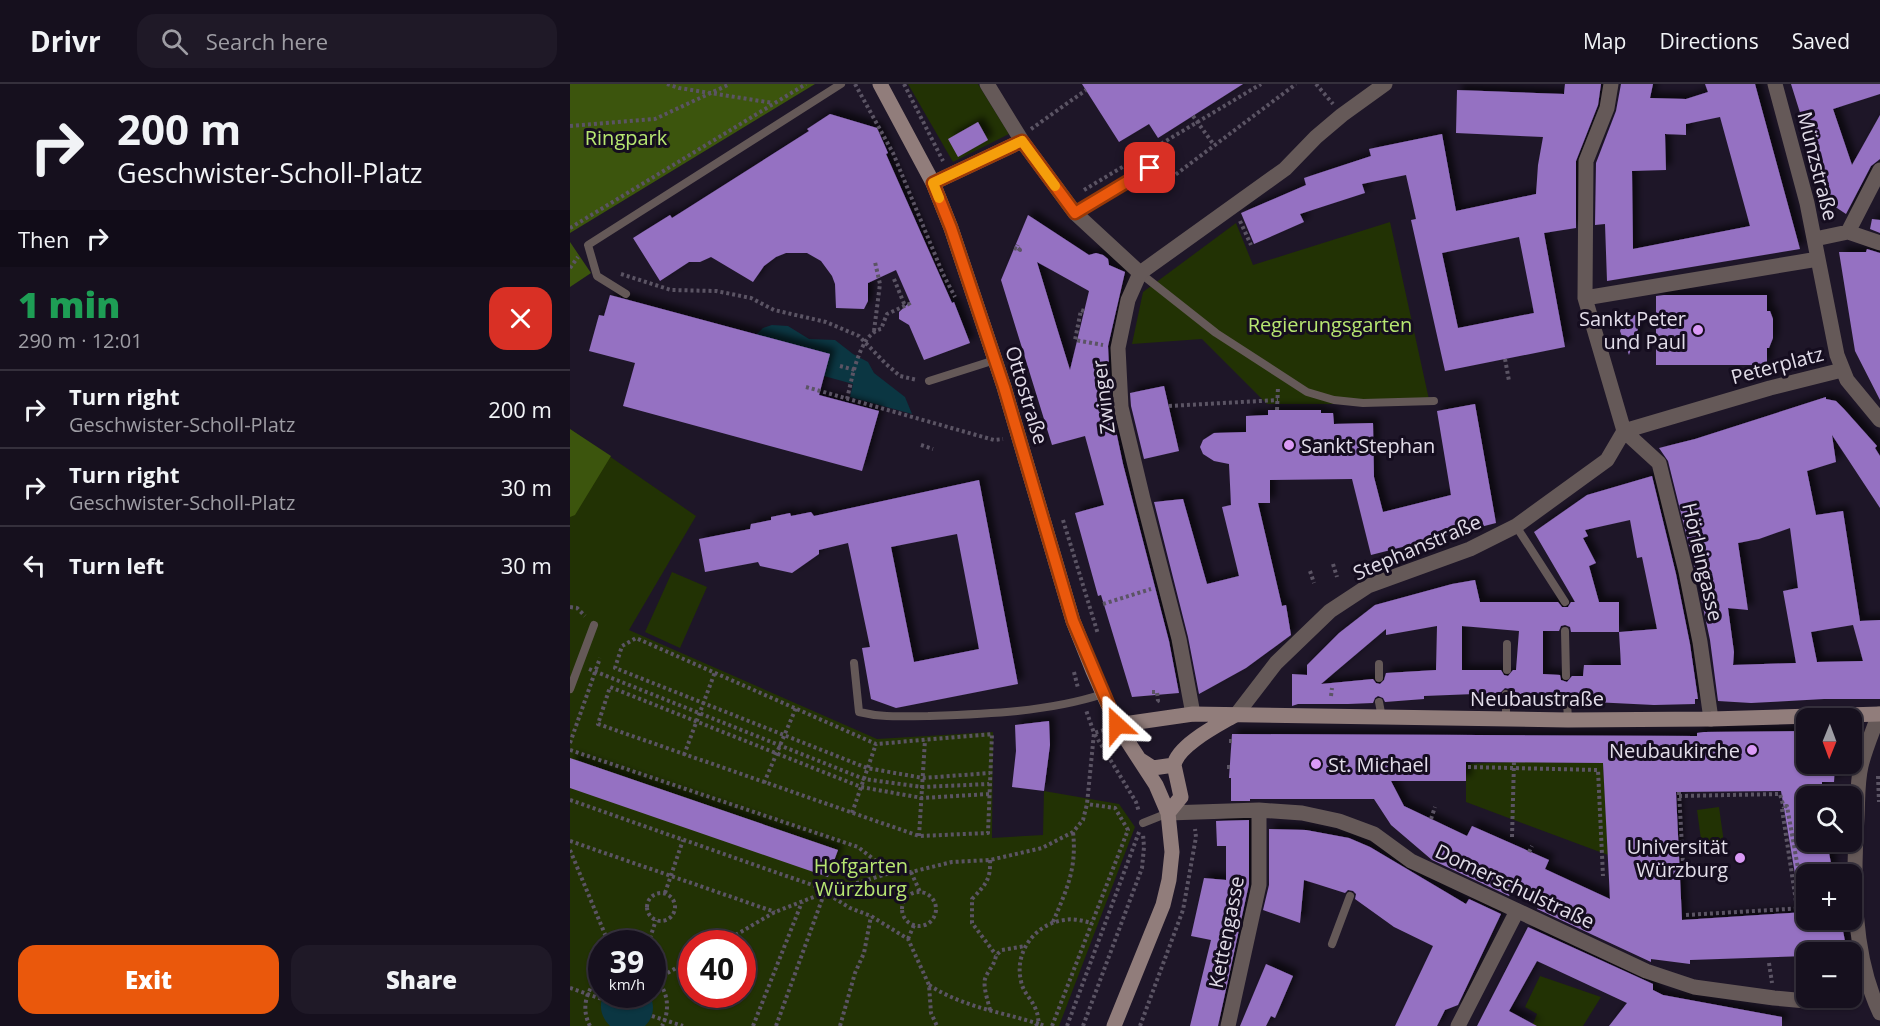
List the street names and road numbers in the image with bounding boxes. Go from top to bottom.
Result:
street label: Münzstraße [1791,109,1845,223]
street label: Peterplatz [1728,340,1826,390]
street label: Ottostraße [999,343,1055,447]
street label: Zwinger [1085,358,1121,436]
street label: Hörleingasse [1676,500,1730,624]
street label: Stephanstraße [1349,508,1485,586]
street label: Neubaustraße [1470,685,1604,712]
street label: Domerschulstraße [1431,837,1599,935]
street label: Kettengasse [1202,874,1250,990]

